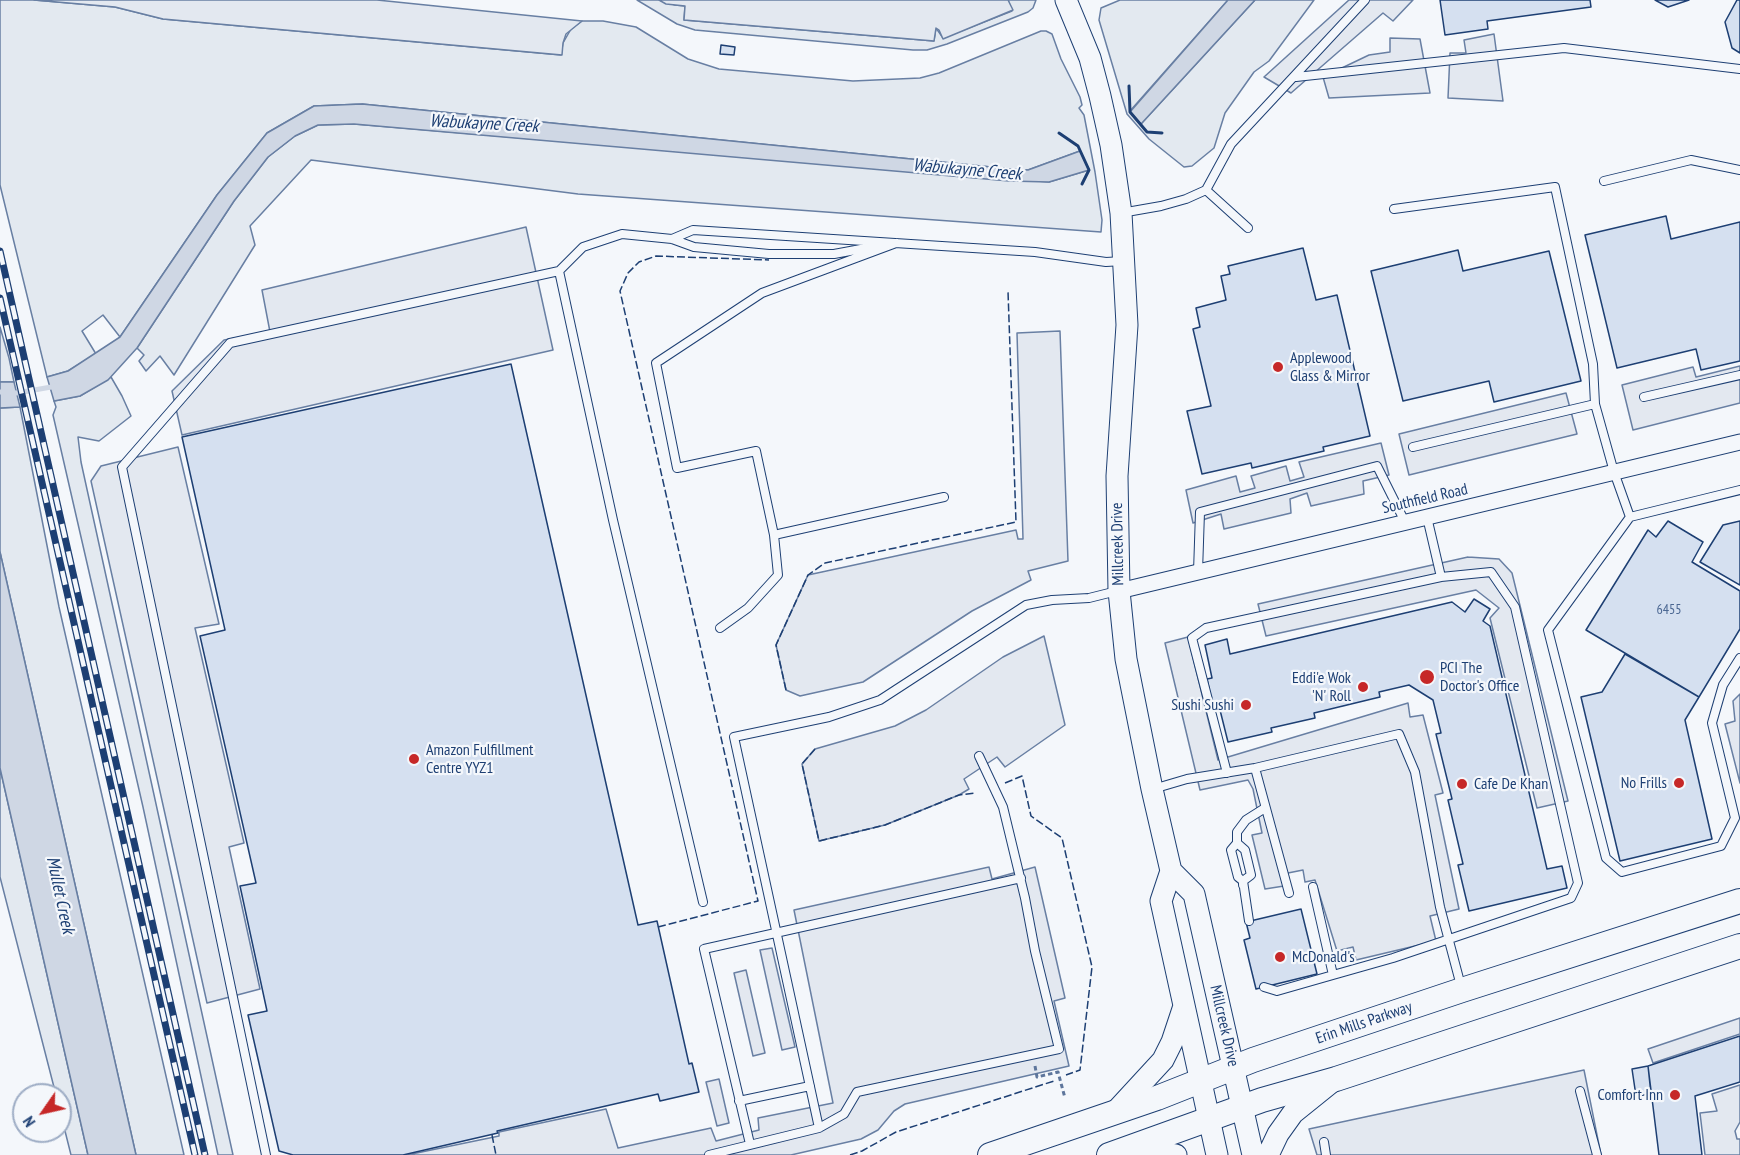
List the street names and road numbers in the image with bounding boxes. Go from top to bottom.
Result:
street label: Southfield Road [1380,480,1470,518]
street label: Millcreek Drive [1108,502,1128,586]
street label: Millcreek Drive [1205,983,1243,1069]
street label: Erin Mills Parkway [1313,998,1415,1048]

